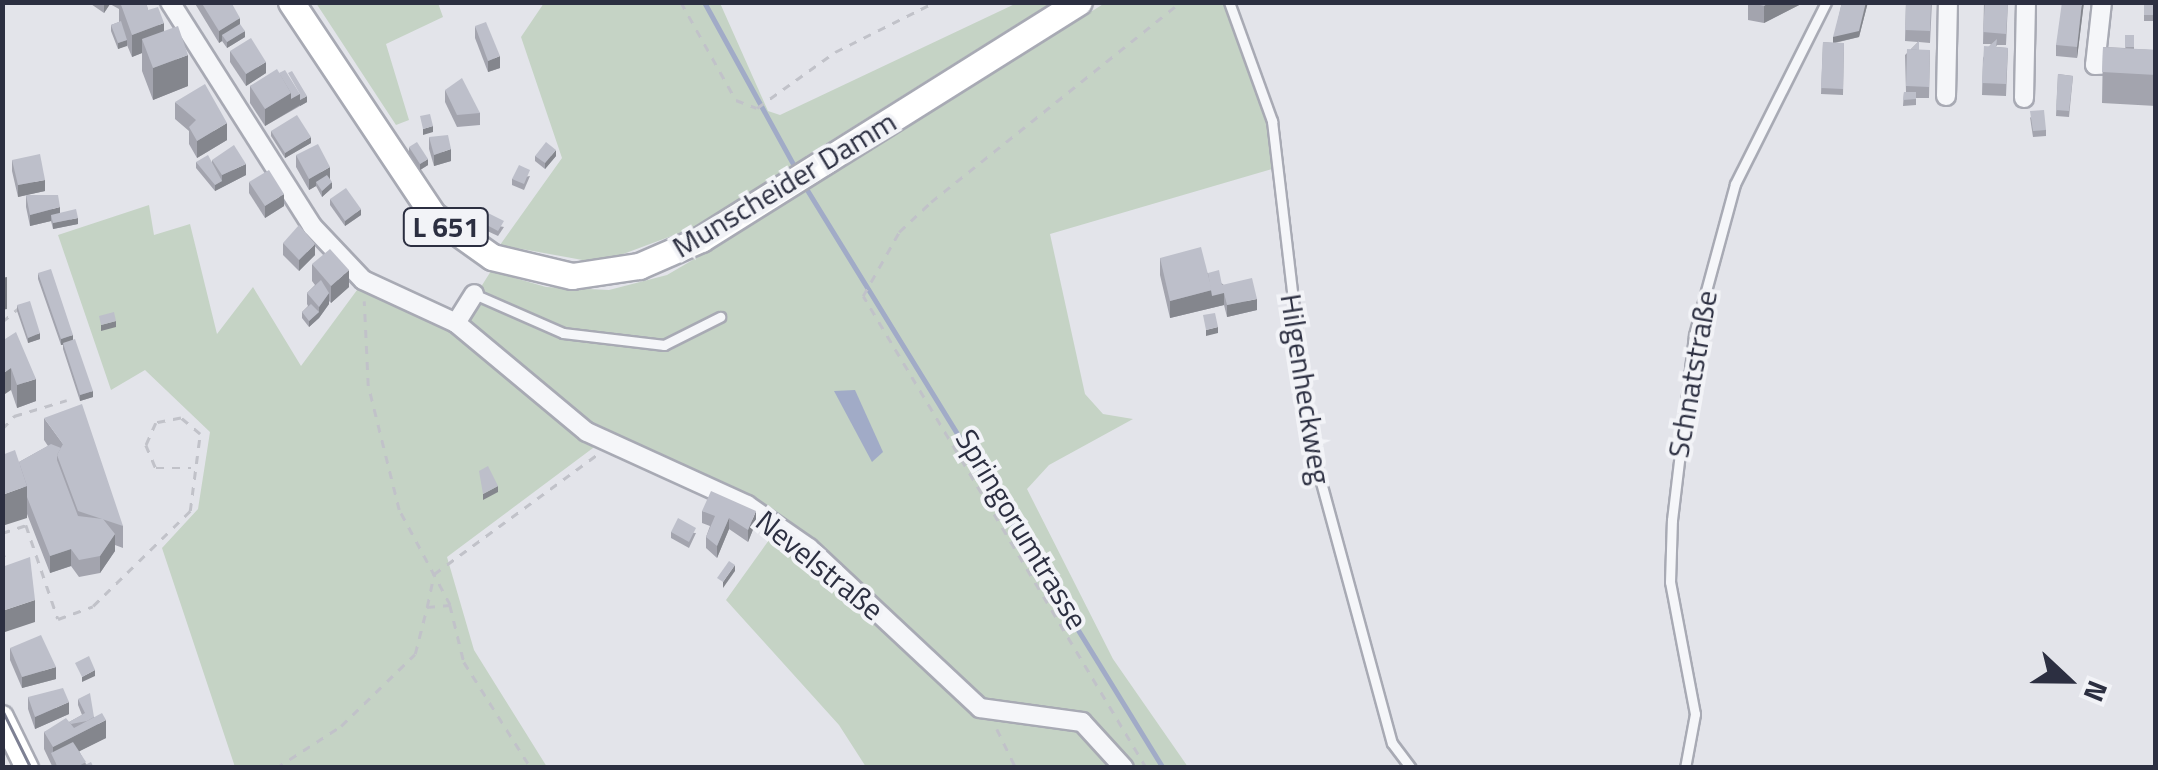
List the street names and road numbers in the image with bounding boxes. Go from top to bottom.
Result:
street label: Munscheider Damm [666,103,902,265]
road number: L 651 [401,204,491,250]
street label: Schnatstraße [1660,287,1724,461]
street label: Hilgenheckweg [1273,291,1339,487]
street label: Springorumtrasse [948,423,1096,635]
street label: Nevelstraße [749,503,891,627]

